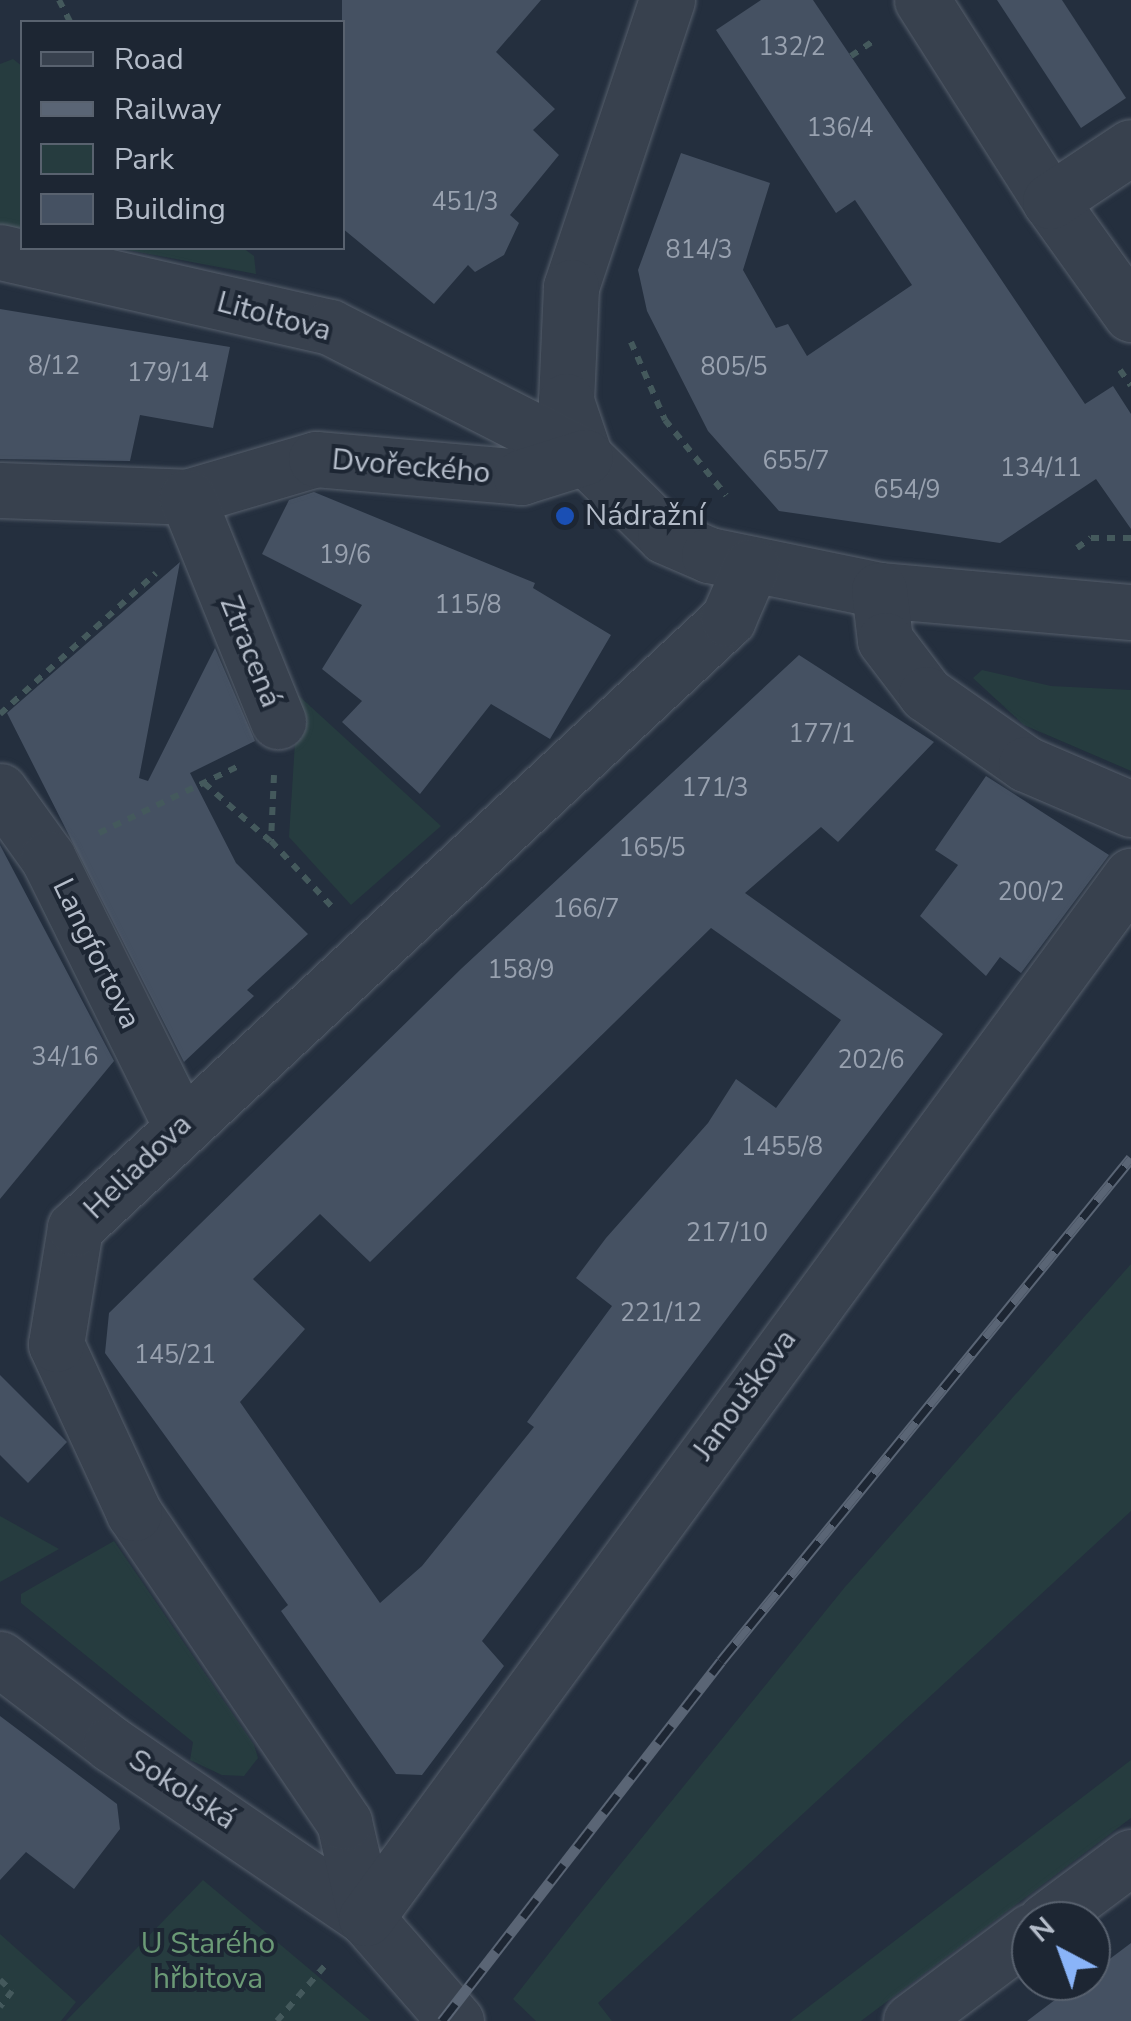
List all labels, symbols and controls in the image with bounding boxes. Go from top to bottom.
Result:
legend [20,20,345,250]
house number: 132/2 [758,32,826,62]
text: Road [114,39,184,80]
text: Railway [114,89,222,130]
house number: 136/4 [806,113,874,143]
text: Park [114,139,174,180]
house number: 451/3 [431,187,499,217]
text: Building [114,189,226,230]
house number: 814/3 [665,235,733,265]
street label: Litoltova [213,285,335,349]
house number: 8/12 [28,351,80,381]
house number: 805/5 [700,352,768,382]
house number: 179/14 [127,358,209,388]
street label: Dvořeckého [330,442,492,492]
house number: 655/7 [762,446,830,476]
house number: 134/11 [1000,453,1082,483]
house number: 654/9 [873,475,941,505]
place label: Nádražní [585,498,705,534]
marker: Nádražní [554,505,576,527]
house number: 19/6 [319,540,371,570]
house number: 115/8 [434,590,502,620]
street label: Ztracená [211,591,289,713]
house number: 177/1 [788,719,856,749]
house number: 171/3 [681,773,749,803]
house number: 165/5 [618,833,686,863]
street label: Langfortova [44,873,148,1035]
house number: 200/2 [997,877,1065,907]
house number: 166/7 [552,894,620,924]
house number: 158/9 [487,955,555,985]
house number: 34/16 [31,1042,99,1072]
house number: 202/6 [837,1045,905,1075]
street label: Heliadova [77,1107,199,1227]
house number: 1455/8 [741,1132,823,1162]
house number: 217/10 [686,1218,768,1248]
house number: 221/12 [620,1298,702,1328]
street label: Janouškova [686,1323,804,1467]
house number: 145/21 [134,1340,216,1370]
street label: Sokolská [122,1742,242,1838]
north arrow [1011,1901,1111,2001]
text: N [1022,1909,1063,1951]
park label: U Starého hřbitova [141,1926,275,1996]

